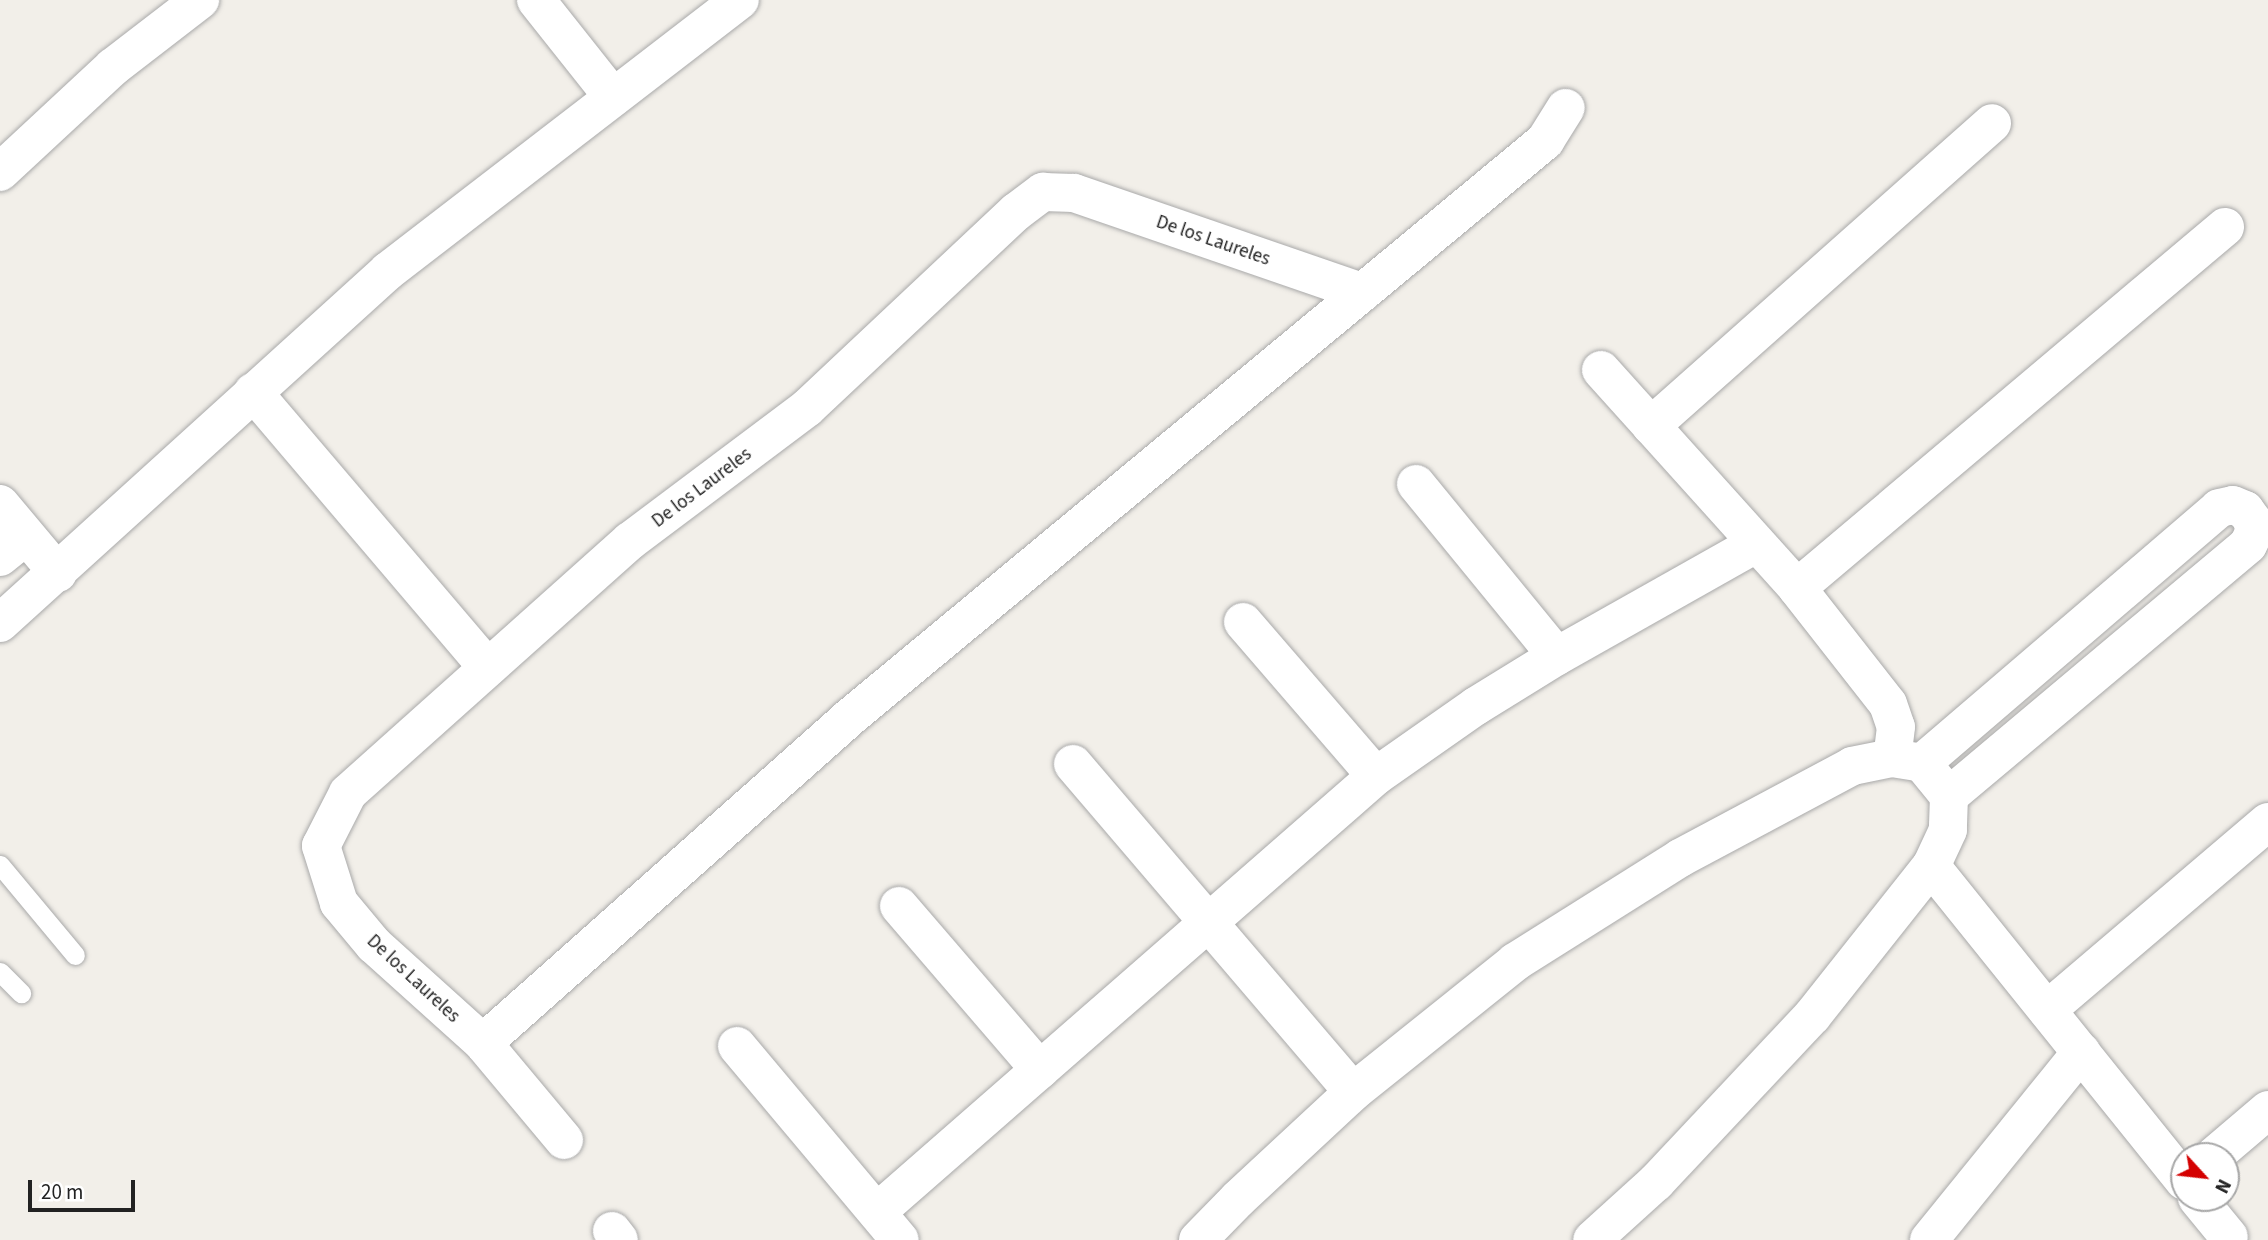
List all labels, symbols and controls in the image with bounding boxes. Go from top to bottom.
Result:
street label: De los Laureles [1153,211,1273,271]
street label: De los Laureles [648,443,756,533]
street label: De los Laureles [362,930,464,1028]
north arrow [2170,1142,2240,1212]
scale bar [32,1166,138,1210]
text: N [2207,1174,2237,1198]
text: 20 m [41,1177,83,1207]

